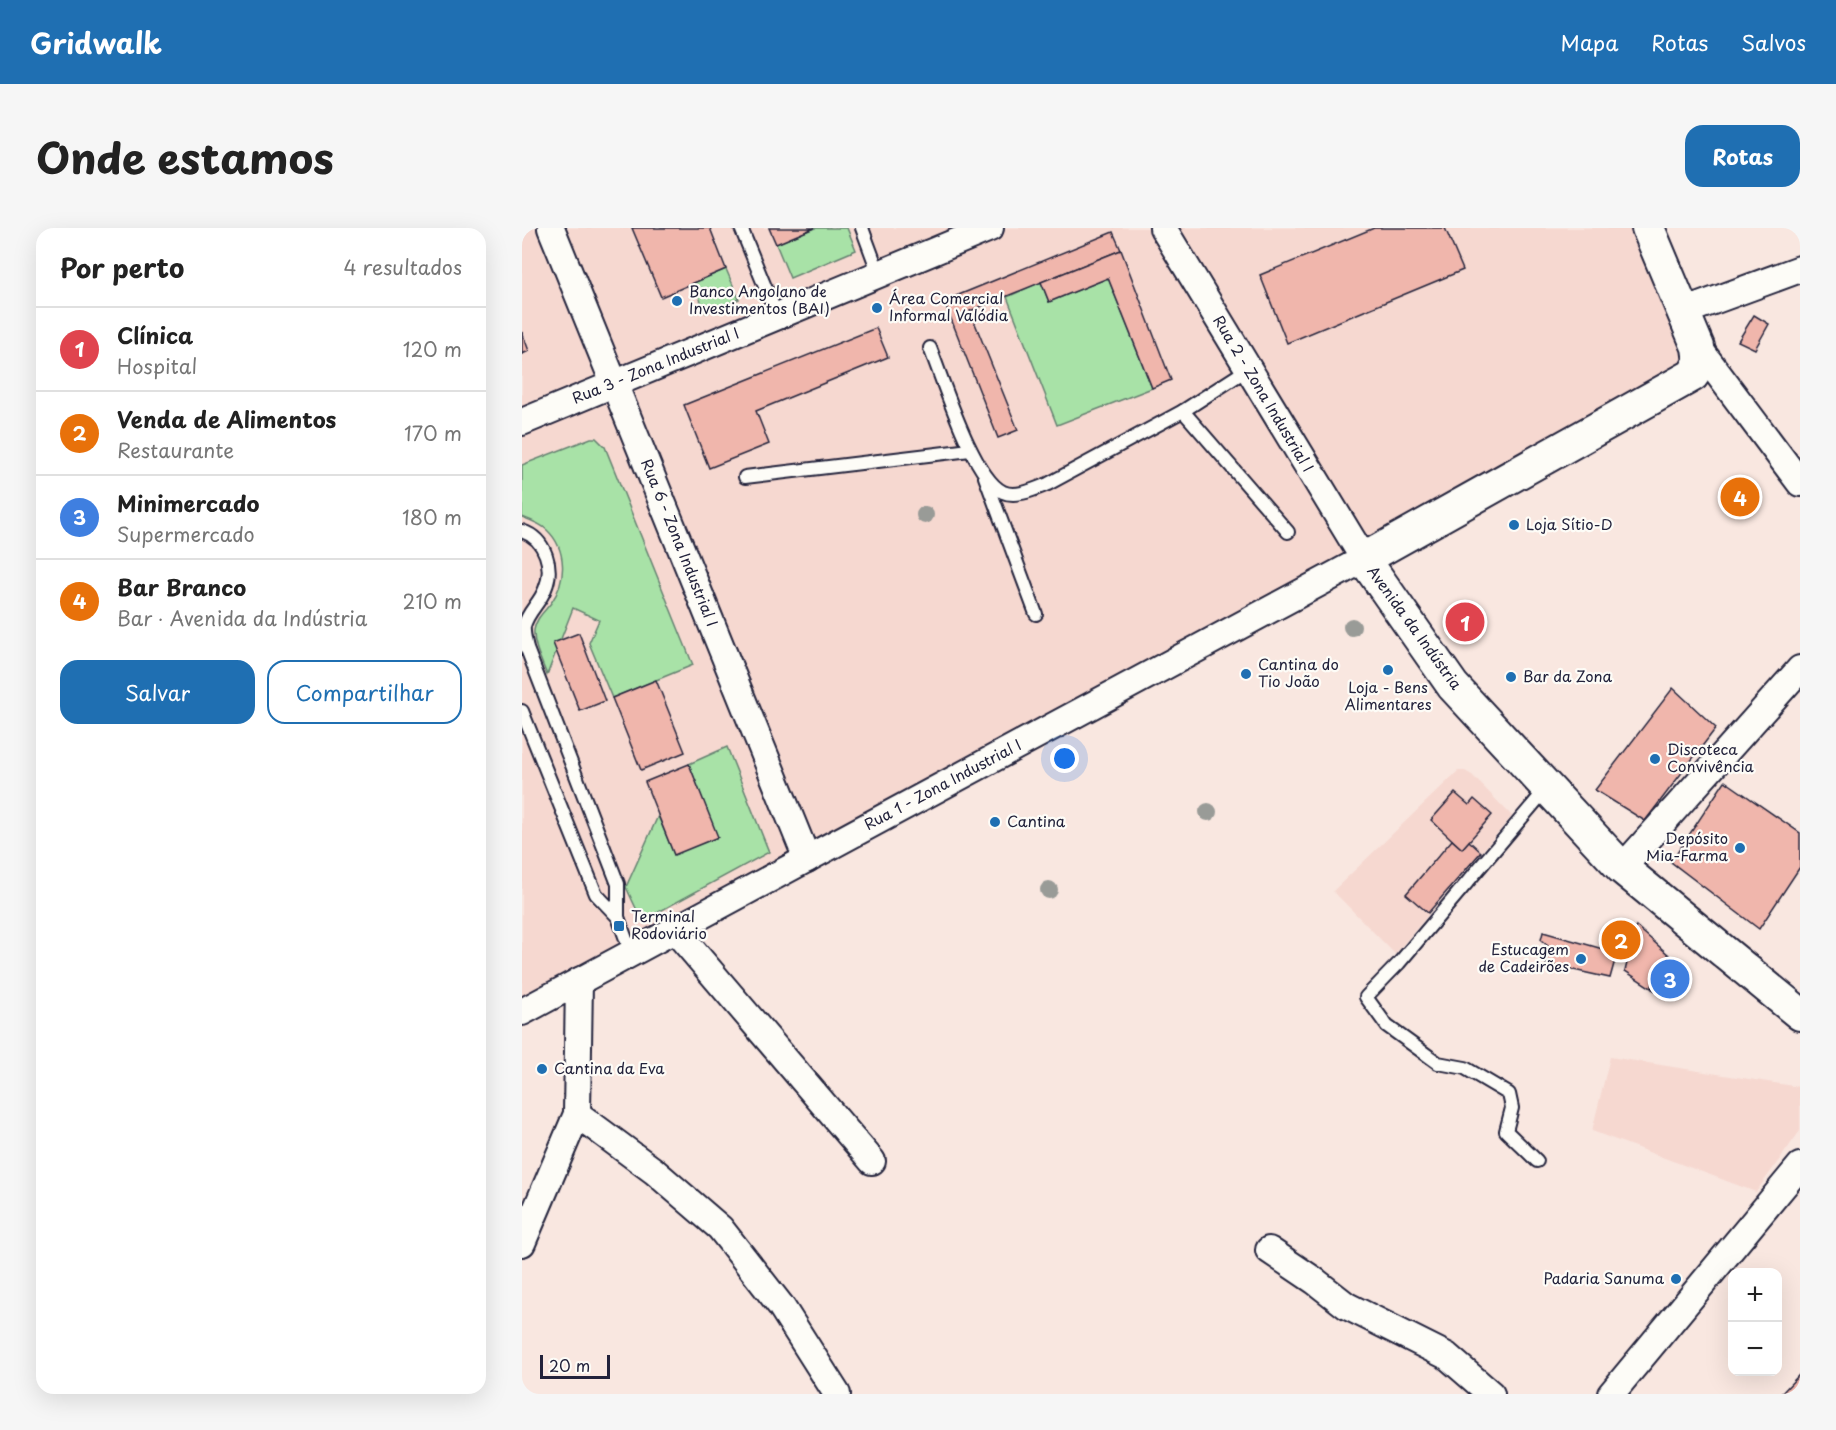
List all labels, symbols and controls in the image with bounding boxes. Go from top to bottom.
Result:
text: Gridwalk [30,21,162,64]
text: Mapa [1561,26,1618,58]
text: Rotas [1651,26,1708,58]
text: Salvos [1741,26,1806,58]
text: Onde estamos [36,125,334,188]
button: Rotas [1685,125,1800,187]
text: Por perto [60,248,184,287]
text: 4 resultados [344,252,462,282]
place label: Banco Angolano de Investimentos (BAI) [689,279,830,319]
place label: Área Comercial Informal Valódia [889,286,1009,326]
marker: Banco Angolano de Investimentos (BAI) [670,294,684,308]
marker: Área Comercial Informal Valódia [870,301,884,315]
street label: Rua 2 - Zona Industrial I [1208,310,1320,476]
text: Clínica [117,318,193,351]
street label: Rua 3 - Zona Industrial I [568,320,743,409]
text: 1 [75,334,84,364]
text: 120 m [403,334,462,364]
text: Hospital [117,351,197,381]
text: Venda de Alimentos [117,402,336,435]
text: 2 [72,418,87,448]
text: 170 m [404,418,462,448]
text: Restaurante [117,435,234,465]
street label: Rua 6 - Zona Industrial I [636,455,725,630]
pin: 4 [1720,474,1760,520]
text: Minimercado [117,486,259,519]
text: 3 [73,502,86,532]
text: 180 m [402,502,462,532]
place label: Loja Sítio-D [1526,512,1613,535]
marker: Loja Sítio-D [1507,518,1521,532]
text: Supermercado [117,519,255,549]
street label: Avenida da Indústria [1362,560,1468,694]
text: Bar Branco [117,570,246,603]
text: 4 [73,586,86,616]
text: 210 m [403,586,462,616]
pin: 1 [1446,600,1484,644]
text: Bar · Avenida da Indústria [117,603,367,633]
place label: Cantina do Tio João [1258,652,1339,692]
button: Salvar [60,660,255,724]
button: Compartilhar [267,660,462,724]
marker: Loja - Bens Alimentares [1381,663,1395,677]
place label: Bar da Zona [1523,664,1613,687]
marker: Cantina do Tio João [1239,667,1253,681]
marker: Bar da Zona [1504,670,1518,684]
place label: Loja - Bens Alimentares [1345,675,1432,715]
street label: Rua 1 - Zona Industrial I [859,732,1025,835]
place label: Discoteca Convivência [1667,737,1755,777]
your location [1050,744,1079,773]
marker: Discoteca Convivência [1648,752,1662,766]
place label: Cantina [1007,809,1066,832]
marker: Cantina [988,815,1002,829]
place label: Depósito Mia-Farma [1646,826,1729,866]
marker: Depósito Mia-Farma [1733,841,1747,855]
place label: Terminal Rodoviário [631,904,707,944]
pin: 2 [1602,918,1640,962]
marker: Terminal Rodoviário [612,919,626,933]
place label: Estucagem de Cadeirões [1478,937,1569,977]
marker: Estucagem de Cadeirões [1574,952,1588,966]
pin: 3 [1650,956,1690,1002]
place label: Cantina da Eva [554,1056,665,1079]
marker: Cantina da Eva [535,1062,549,1076]
place label: Padaria Sanuma [1543,1266,1665,1289]
map controls [1728,1268,1782,1376]
button: + [1728,1268,1782,1322]
marker: Padaria Sanuma [1669,1272,1683,1286]
button: − [1728,1322,1782,1376]
scale bar [540,1352,610,1380]
text: 20 m [549,1353,590,1377]

